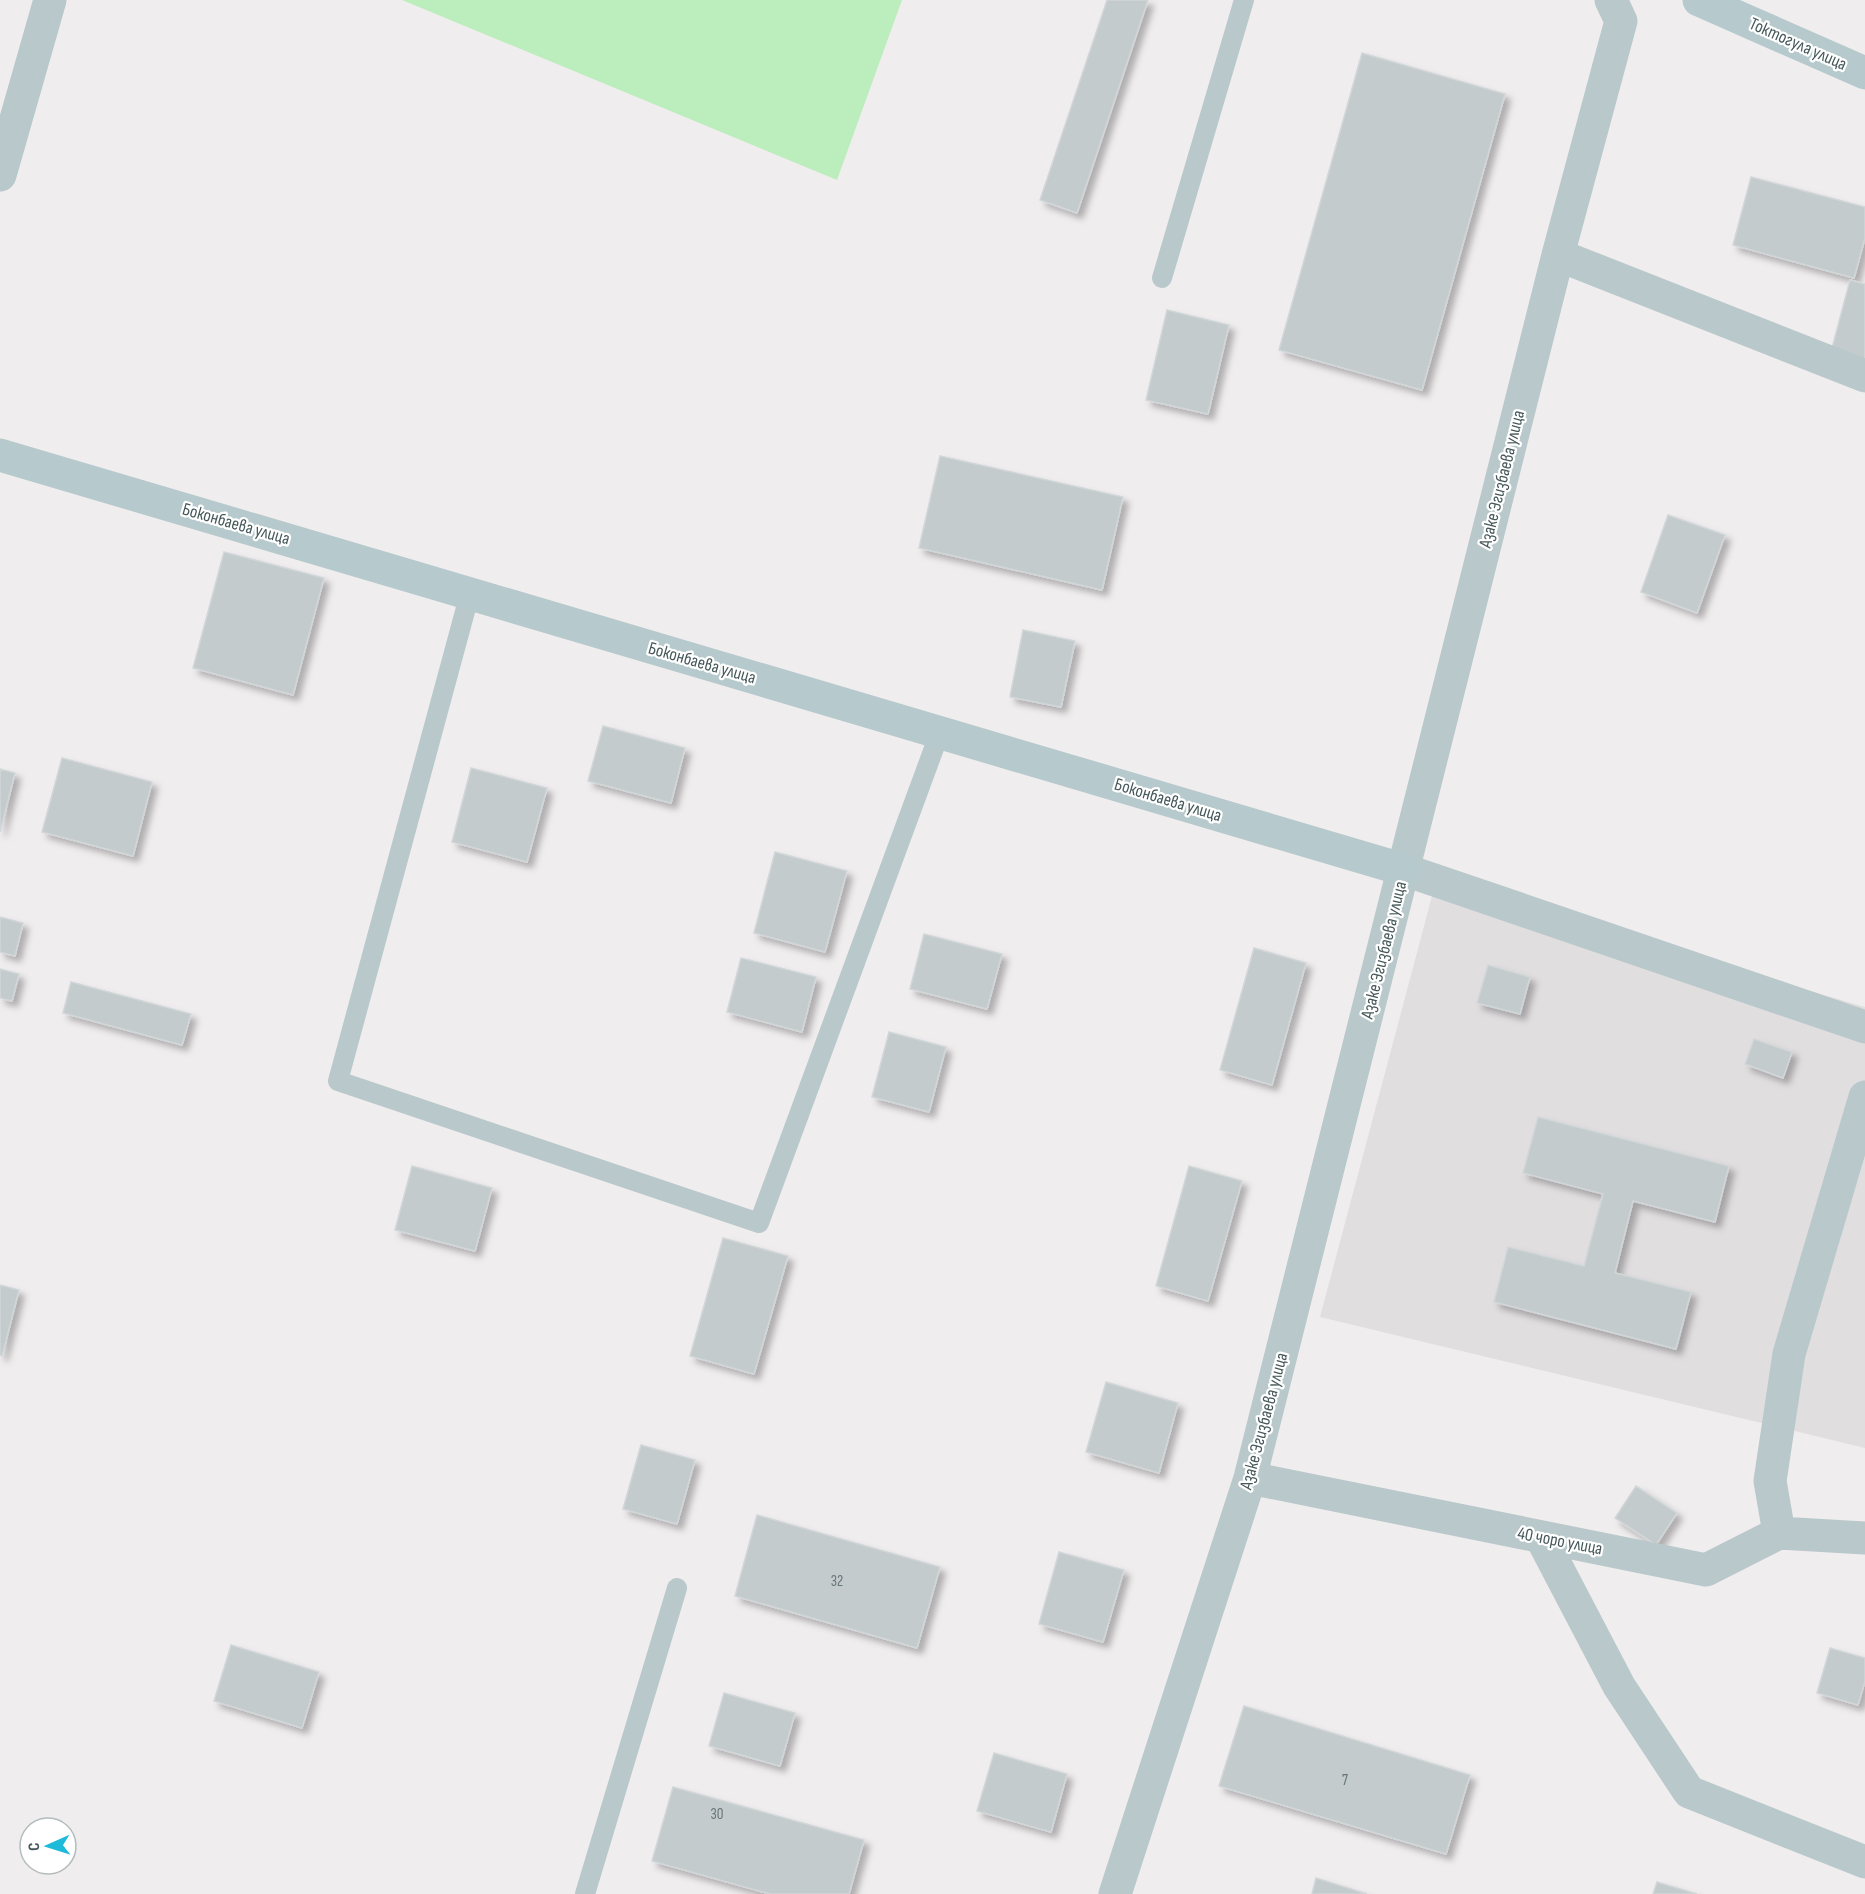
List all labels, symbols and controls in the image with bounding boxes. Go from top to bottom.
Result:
street label: Токтогула улица [1746,13,1850,75]
street label: Азаке Эгизбаева улица [1475,408,1529,551]
street label: Боконбаева улица [180,499,292,549]
street label: Боконбаева улица [646,638,758,688]
street label: Боконбаева улица [1112,774,1224,826]
street label: Азаке Эгизбаева улица [1357,879,1411,1022]
street label: Азаке Эгизбаева улица [1235,1350,1292,1493]
street label: 40 чоро улица [1516,1522,1604,1560]
house number: 32 [831,1572,843,1591]
house number: 7 [1342,1771,1348,1790]
house number: 30 [711,1805,723,1824]
north arrow [18,1816,78,1876]
text: С [25,1842,44,1851]

